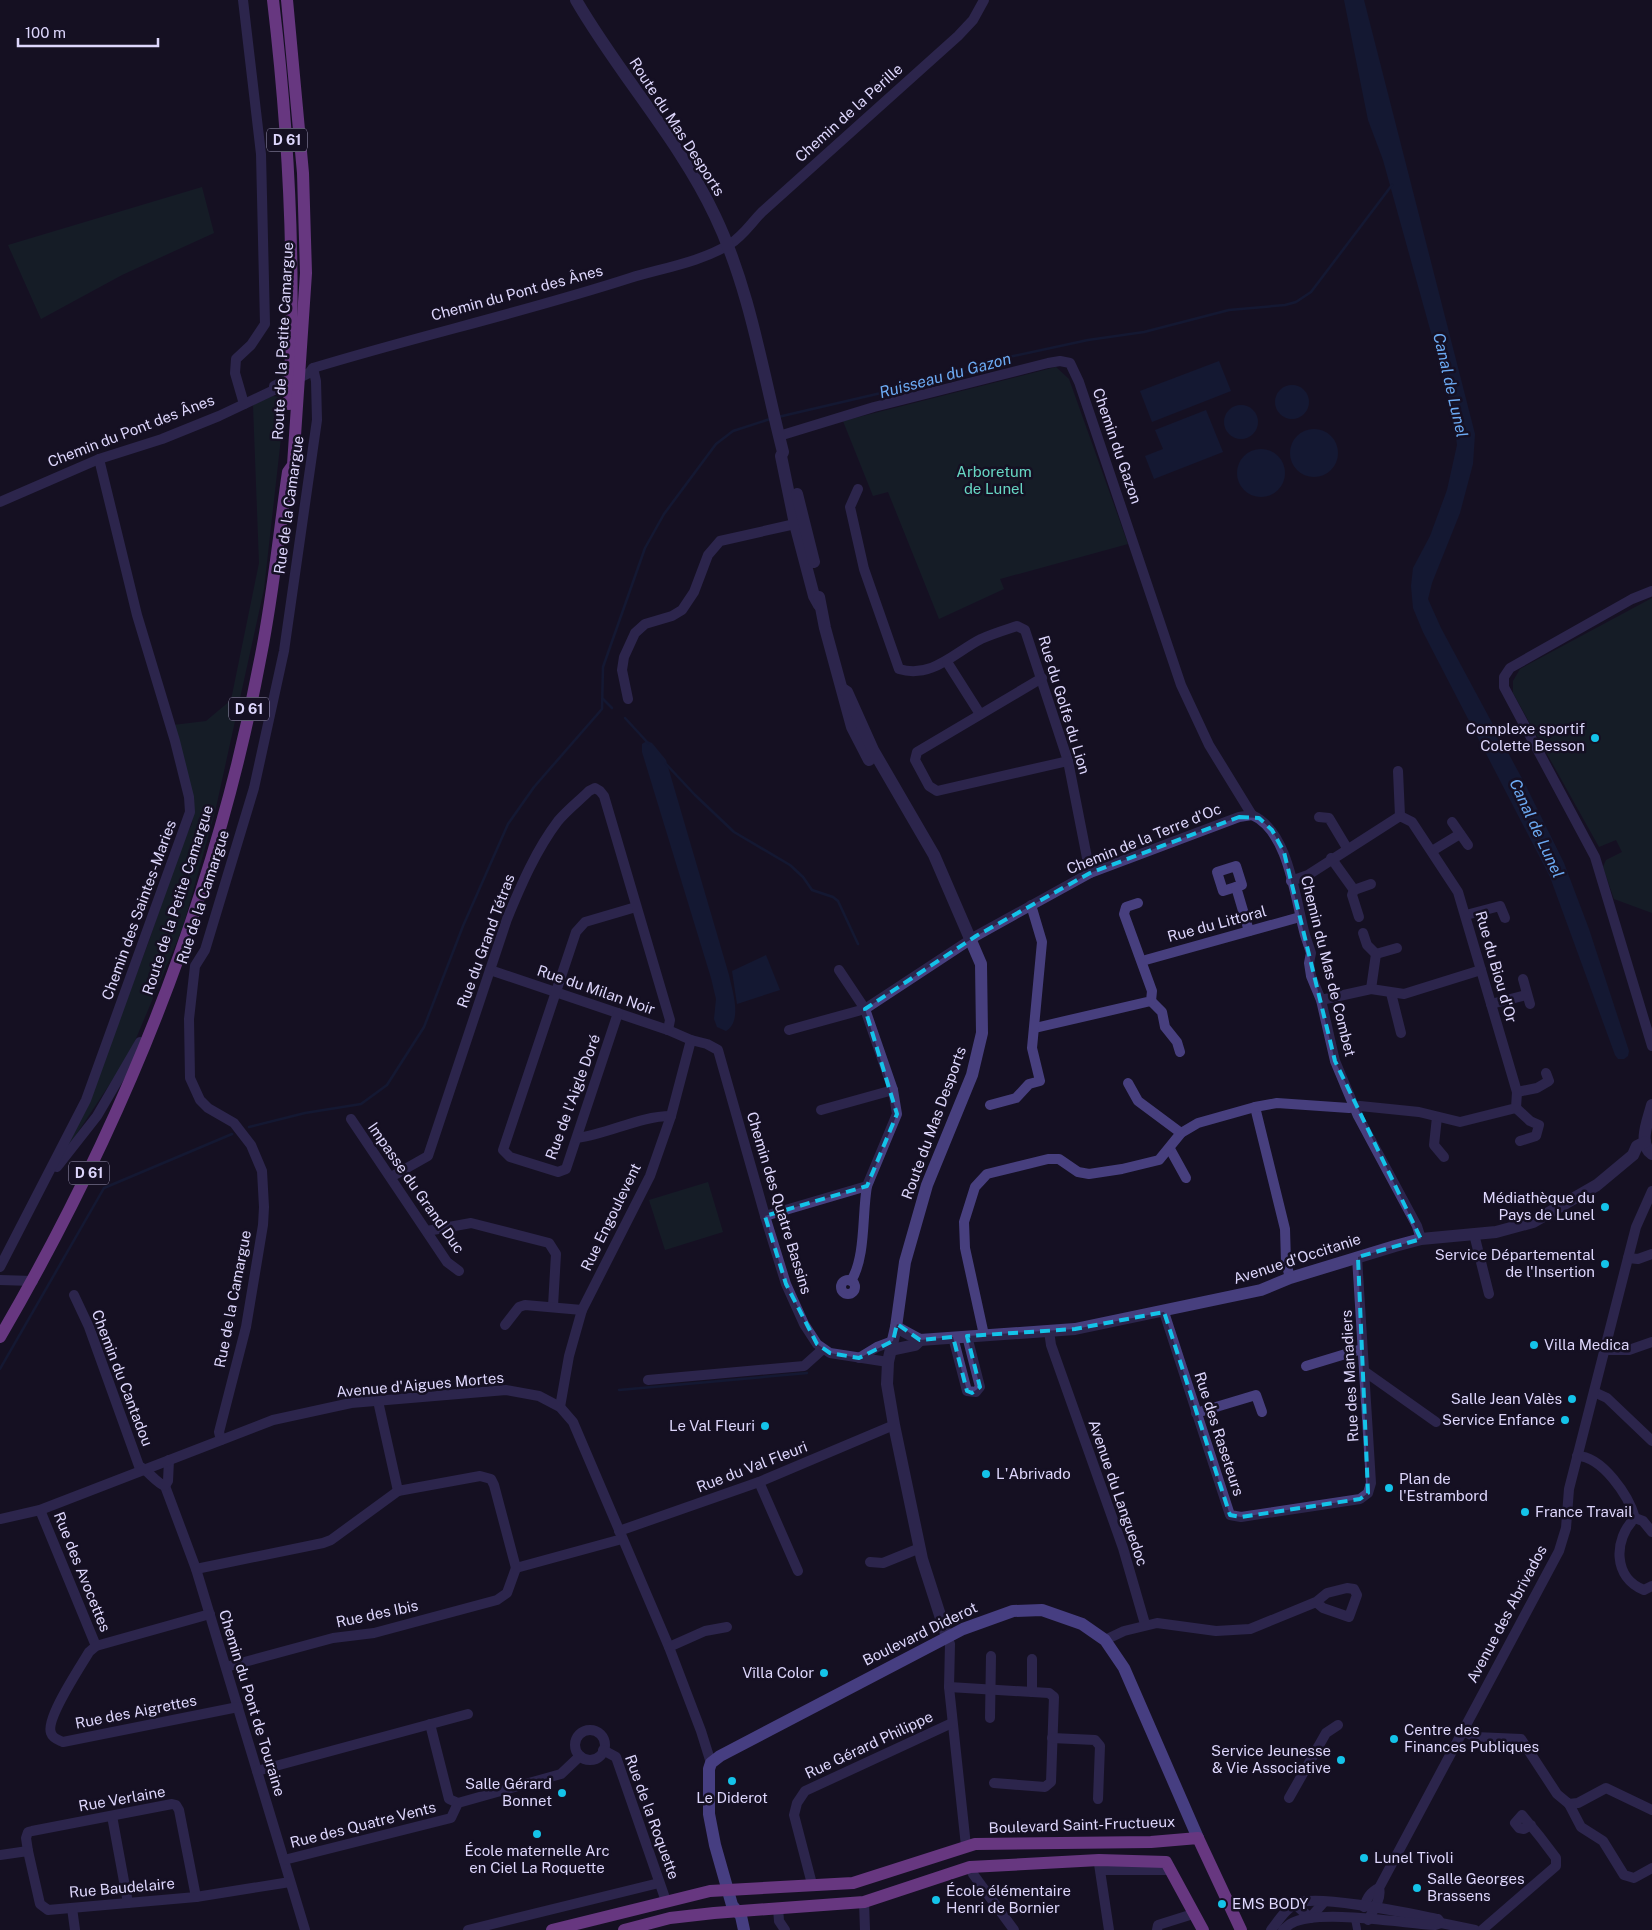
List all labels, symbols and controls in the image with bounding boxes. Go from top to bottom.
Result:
scale bar [18,15,158,47]
text: 100 m [25,24,66,41]
street label: Route du Mas Desports [626,54,728,199]
street label: Chemin de la Perille [792,60,906,165]
road number: D 61 [267,128,307,152]
street label: Route de la Petite Camargue [269,241,296,441]
street label: Chemin du Pont des Ânes [429,261,605,324]
water label: Canal de Lunel [1429,331,1472,439]
water label: Ruisseau du Gazon [877,349,1013,402]
street label: Chemin du Gazon [1090,386,1145,506]
street label: Chemin du Pont des Ânes [45,391,217,470]
street label: Rue de la Camargue [270,435,307,575]
park label: Arboretum de Lunel [956,463,1032,497]
street label: Rue du Golfe du Lion [1035,633,1094,776]
road number: D 61 [229,698,269,721]
place label: Complexe sportif Colette Besson [1466,720,1585,754]
marker: Complexe sportif Colette Besson [1589,732,1601,744]
water label: Canal de Lunel [1505,776,1568,881]
street label: Chemin de la Terre d'Oc [1064,800,1224,877]
street label: Route de la Petite Camargue [139,803,216,997]
street label: Chemin des Saintes-Maries [98,817,179,1002]
street label: Rue de la Camargue [173,828,232,966]
street label: Rue du Grand Tétras [453,872,518,1010]
street label: Chemin du Mas de Combet [1298,874,1359,1058]
street label: Rue du Littoral [1165,902,1268,945]
street label: Rue du Biou d'Or [1472,909,1521,1025]
street label: Rue du Milan Noir [535,961,657,1018]
street label: Rue de l'Aigle Doré [542,1032,603,1162]
street label: Route du Mas Desports [898,1044,969,1202]
street label: Chemin des Quatre Bassins [744,1110,815,1296]
street label: Impasse du Grand Duc [365,1119,468,1256]
street label: Rue Engoulevent [577,1160,644,1273]
road number: D 61 [69,1162,109,1184]
place label: Médiathèque du Pays de Lunel [1482,1189,1595,1223]
marker: Médiathèque du Pays de Lunel [1599,1201,1611,1213]
street label: Rue de la Camargue [211,1229,254,1369]
street label: Avenue d'Occitanie [1231,1230,1363,1287]
place label: Service Départemental de l'Insertion [1435,1246,1595,1280]
marker: Service Départemental de l'Insertion [1599,1258,1611,1270]
street label: Chemin du Cantadou [89,1307,156,1448]
street label: Rue des Manadiers [1338,1310,1361,1443]
place label: Villa Medica [1544,1336,1629,1353]
marker: Villa Medica [1528,1339,1540,1351]
street label: Avenue d'Aigues Mortes [335,1369,504,1400]
street label: Rue des Raseteurs [1191,1370,1248,1498]
place label: Salle Jean Valès [1451,1390,1562,1407]
marker: Salle Jean Valès [1566,1393,1578,1405]
place label: Service Enfance [1442,1411,1555,1428]
marker: Service Enfance [1559,1414,1571,1426]
place label: Le Val Fleuri [669,1417,755,1434]
street label: Avenue du Languedoc [1085,1418,1151,1568]
marker: Le Val Fleuri [759,1420,771,1432]
street label: Rue du Val Fleuri [694,1438,810,1496]
place label: L'Abrivado [996,1465,1071,1482]
marker: L'Abrivado [980,1468,992,1480]
place label: Plan de l'Estrambord [1399,1470,1488,1504]
marker: Plan de l'Estrambord [1383,1482,1395,1494]
place label: France Travail [1535,1503,1633,1520]
marker: France Travail [1519,1506,1531,1518]
street label: Rue des Avocettes [51,1509,114,1634]
street label: Avenue des Abrivados [1463,1542,1550,1685]
street label: Rue des Ibis [334,1597,420,1631]
street label: Boulevard Diderot [860,1598,980,1669]
street label: Chemin du Pont de Touraine [216,1608,289,1798]
place label: Vîlla Color [742,1664,814,1681]
marker: Vîlla Color [818,1667,830,1679]
street label: Rue des Aigrettes [74,1691,198,1732]
street label: Rue Gérard Philippe [802,1707,935,1782]
place label: Centre des Finances Publiques [1404,1721,1539,1755]
marker: Centre des Finances Publiques [1388,1733,1400,1745]
place label: Service Jeunesse & Vie Associative [1211,1742,1331,1776]
street label: Rue de la Roquette [622,1752,683,1881]
marker: Service Jeunesse & Vie Associative [1335,1754,1347,1766]
place label: Salle Gérard Bonnet [465,1775,552,1809]
marker: Le Diderot [726,1775,738,1787]
street label: Rue Verlaine [77,1783,167,1815]
marker: Salle Gérard Bonnet [556,1787,568,1799]
place label: Le Diderot [696,1789,768,1806]
street label: Rue des Quatre Vents [288,1798,438,1851]
street label: Boulevard Saint-Fructueux [988,1813,1176,1836]
marker: École maternelle Arc en Ciel La Roquette [531,1828,543,1840]
place label: École maternelle Arc en Ciel La Roquette [464,1842,610,1876]
place label: Lunel Tivoli [1374,1849,1454,1866]
marker: Lunel Tivoli [1358,1852,1370,1864]
place label: Salle Georges Brassens [1427,1870,1525,1904]
street label: Rue Baudelaire [68,1874,176,1901]
place label: École élémentaire Henri de Bornier [946,1882,1071,1916]
marker: Salle Georges Brassens [1411,1882,1423,1894]
marker: École élémentaire Henri de Bornier [930,1894,942,1906]
place label: EMS BODY [1232,1895,1308,1912]
marker: EMS BODY [1216,1898,1228,1910]

